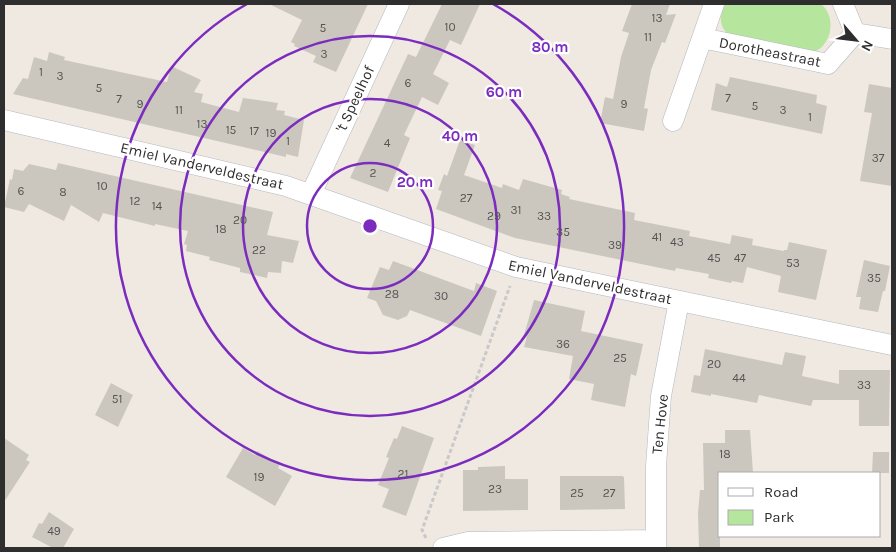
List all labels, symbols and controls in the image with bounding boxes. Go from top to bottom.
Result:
house number: 13 [651,11,663,25]
north arrow [831,15,881,65]
house number: 10 [444,20,456,34]
house number: 5 [320,21,327,35]
house number: 11 [644,30,652,44]
street label: Dorotheastraat [717,33,823,71]
text: N [857,37,877,54]
text: 80 m [531,38,569,56]
house number: 3 [320,47,328,61]
street label: 't Speelhof [332,62,379,135]
house number: 1 [39,65,43,79]
house number: 3 [56,69,64,83]
house number: 6 [405,76,412,90]
house number: 5 [96,81,103,95]
text: 60 m [486,83,522,101]
house number: 7 [725,91,731,105]
house number: 7 [116,92,122,106]
house number: 9 [137,97,144,111]
house number: 9 [621,97,628,111]
house number: 5 [752,99,759,113]
house number: 11 [175,103,183,117]
house number: 3 [779,103,787,117]
house number: 1 [808,110,812,124]
house number: 13 [196,117,208,131]
house number: 15 [226,123,237,137]
house number: 17 [249,124,259,138]
house number: 19 [266,126,276,140]
text: 40 m [442,127,478,145]
house number: 1 [286,134,290,148]
house number: 4 [384,136,391,150]
street label: Emiel Vanderveldestraat [119,138,286,194]
house number: 37 [872,151,885,165]
house number: 2 [370,166,377,180]
text: 20 m [397,173,433,191]
house number: 10 [96,179,108,193]
house number: 6 [18,184,25,198]
house number: 8 [59,185,67,199]
house number: 27 [460,191,473,205]
house number: 12 [130,194,141,208]
house number: 14 [152,199,163,213]
house number: 31 [510,203,522,217]
house number: 29 [487,209,501,223]
house number: 33 [537,209,551,223]
house number: 20 [233,213,247,227]
centre of rings [361,217,379,235]
house number: 18 [215,222,227,236]
house number: 35 [556,225,570,239]
house number: 41 [652,230,662,244]
house number: 43 [670,235,684,249]
house number: 39 [608,238,622,252]
house number: 22 [252,243,266,257]
house number: 45 [707,251,721,265]
house number: 47 [734,251,747,265]
street label: Emiel Vanderveldestraat [507,256,674,308]
house number: 53 [786,256,800,270]
house number: 35 [867,271,881,285]
house number: 28 [385,287,399,301]
house number: 30 [434,289,448,303]
house number: 36 [556,337,570,351]
house number: 25 [613,351,627,365]
house number: 20 [707,357,721,371]
house number: 44 [732,371,746,385]
house number: 33 [857,378,871,392]
house number: 51 [112,392,122,406]
street label: Ten Hove [648,393,672,455]
house number: 18 [719,447,731,461]
house number: 21 [398,467,408,481]
house number: 19 [254,470,264,484]
legend [718,472,881,537]
house number: 23 [488,482,502,496]
text: Road [764,483,799,501]
house number: 25 [570,486,584,500]
house number: 27 [603,486,616,500]
text: Park [764,508,794,526]
house number: 49 [47,524,61,538]

